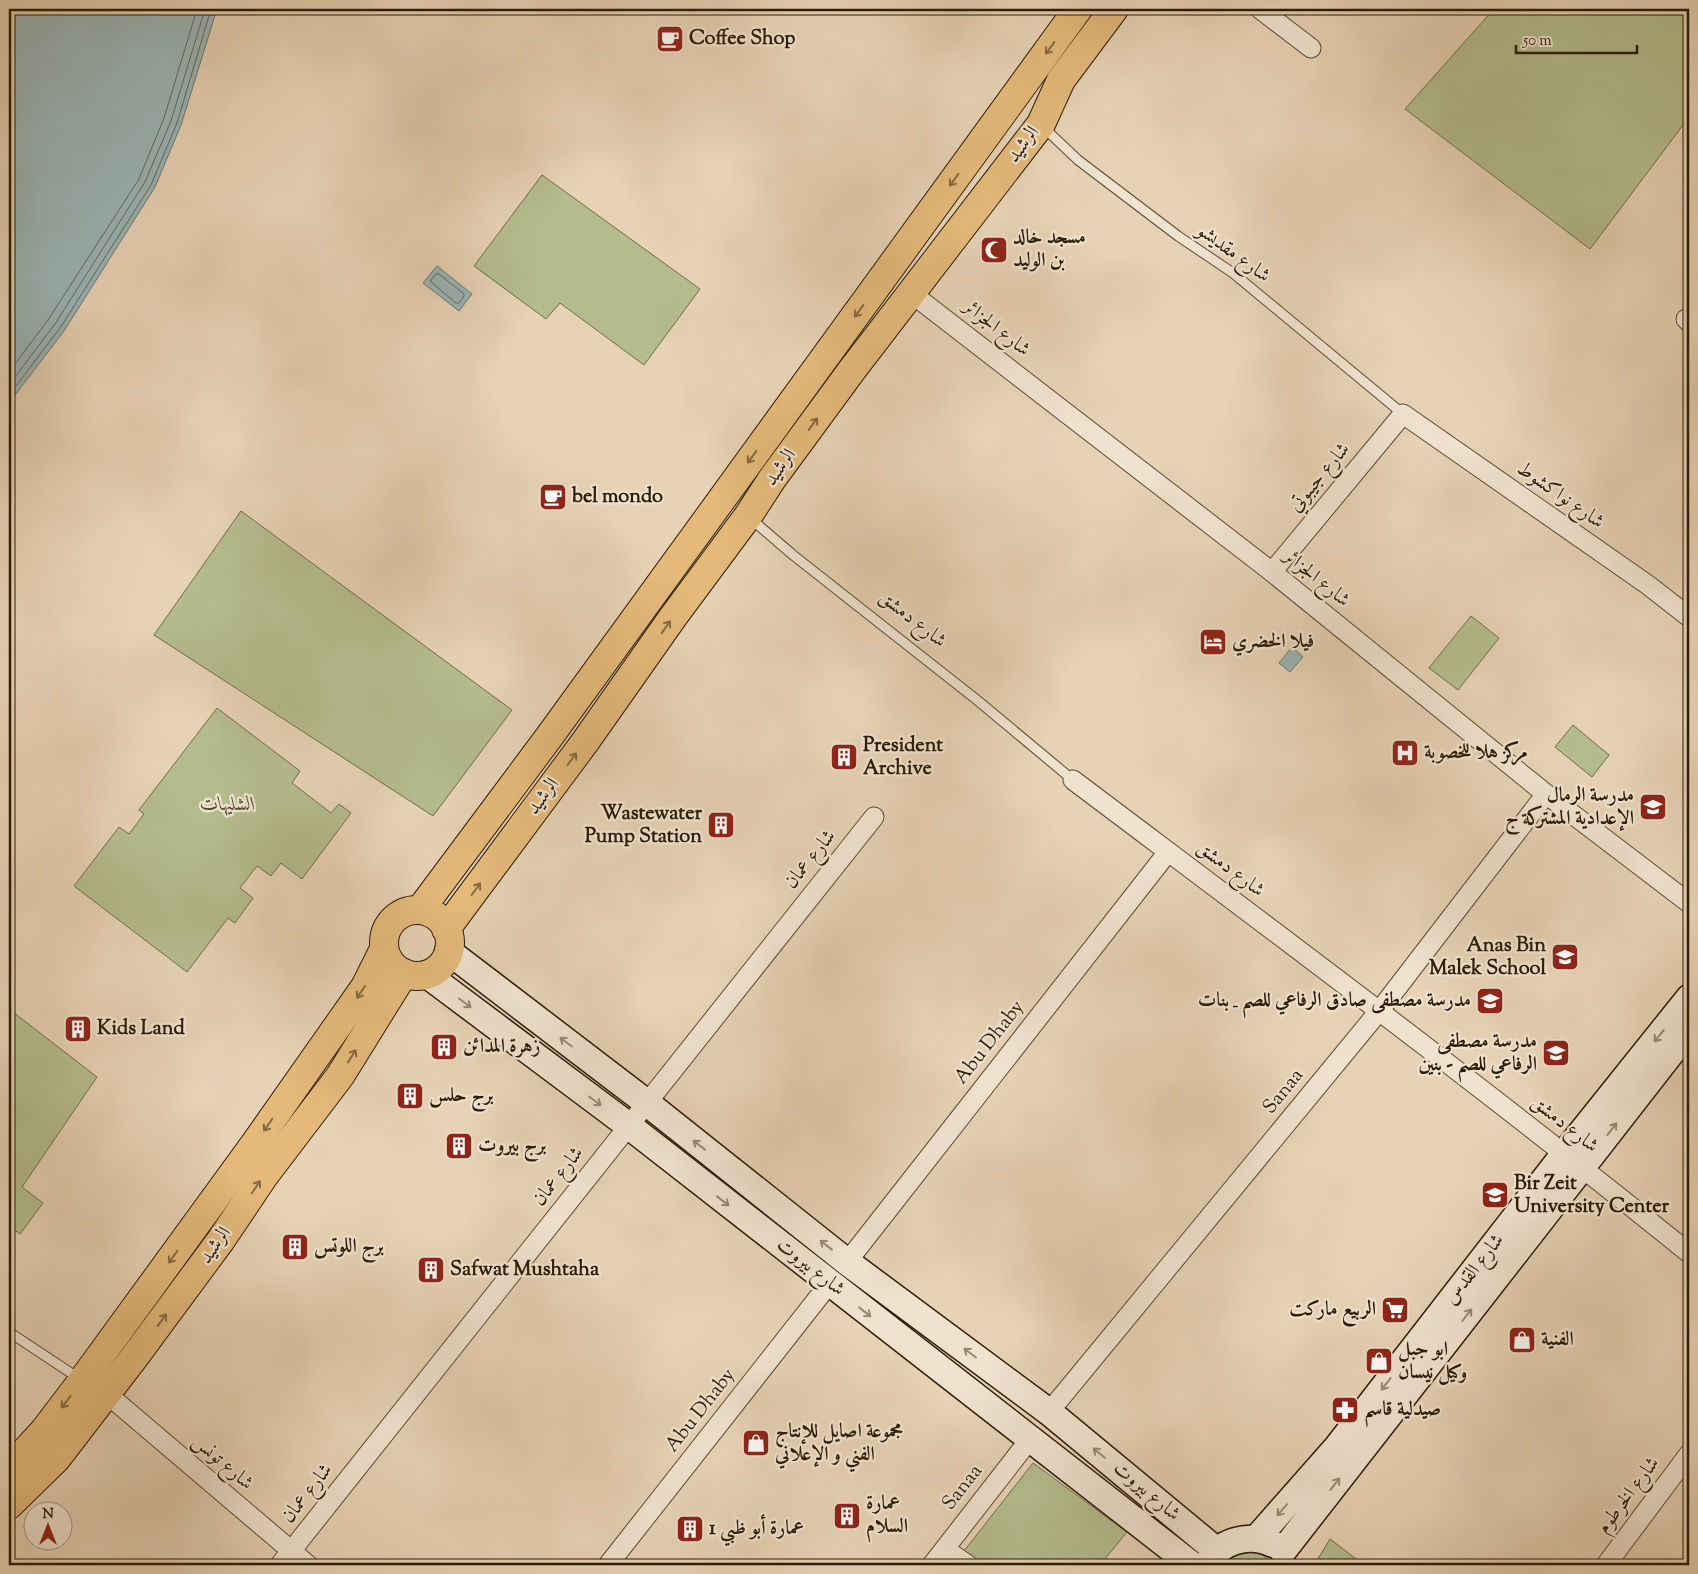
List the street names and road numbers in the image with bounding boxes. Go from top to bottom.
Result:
street label: الرشيد [1000,120,1048,170]
street label: شارع مقديشو [1188,216,1276,291]
street label: شارع الجزائر [954,292,1036,366]
street label: شارع جيبوتي [1282,437,1359,520]
street label: الرشيد [758,443,804,493]
street label: شارع نواكشوط [1510,455,1610,538]
street label: شارع الجزائر [1274,542,1356,616]
street label: شارع دمشق [871,584,952,657]
street label: الرشيد [520,772,568,822]
street label: شارع عمان [778,824,845,897]
street label: شارع دمشق [1189,835,1270,906]
street label: Abu Dhaby [948,995,1032,1091]
street label: Sanaa [1257,1063,1311,1121]
street label: شارع دمشق [1523,1089,1604,1162]
street label: شارع عمان [526,1141,592,1214]
street label: الرشيد [193,1221,239,1271]
street label: شارع القدس [1438,1228,1513,1312]
street label: شارع بيروت [769,1232,851,1305]
street label: Abu Dhaby [659,1363,743,1459]
street label: شارع تونس [184,1428,259,1499]
street label: شارع الخرطوم [1590,1451,1668,1541]
street label: شارع بيروت [1105,1455,1186,1530]
street label: شارع عمان [275,1458,341,1531]
street label: Sanaa [936,1459,990,1517]

